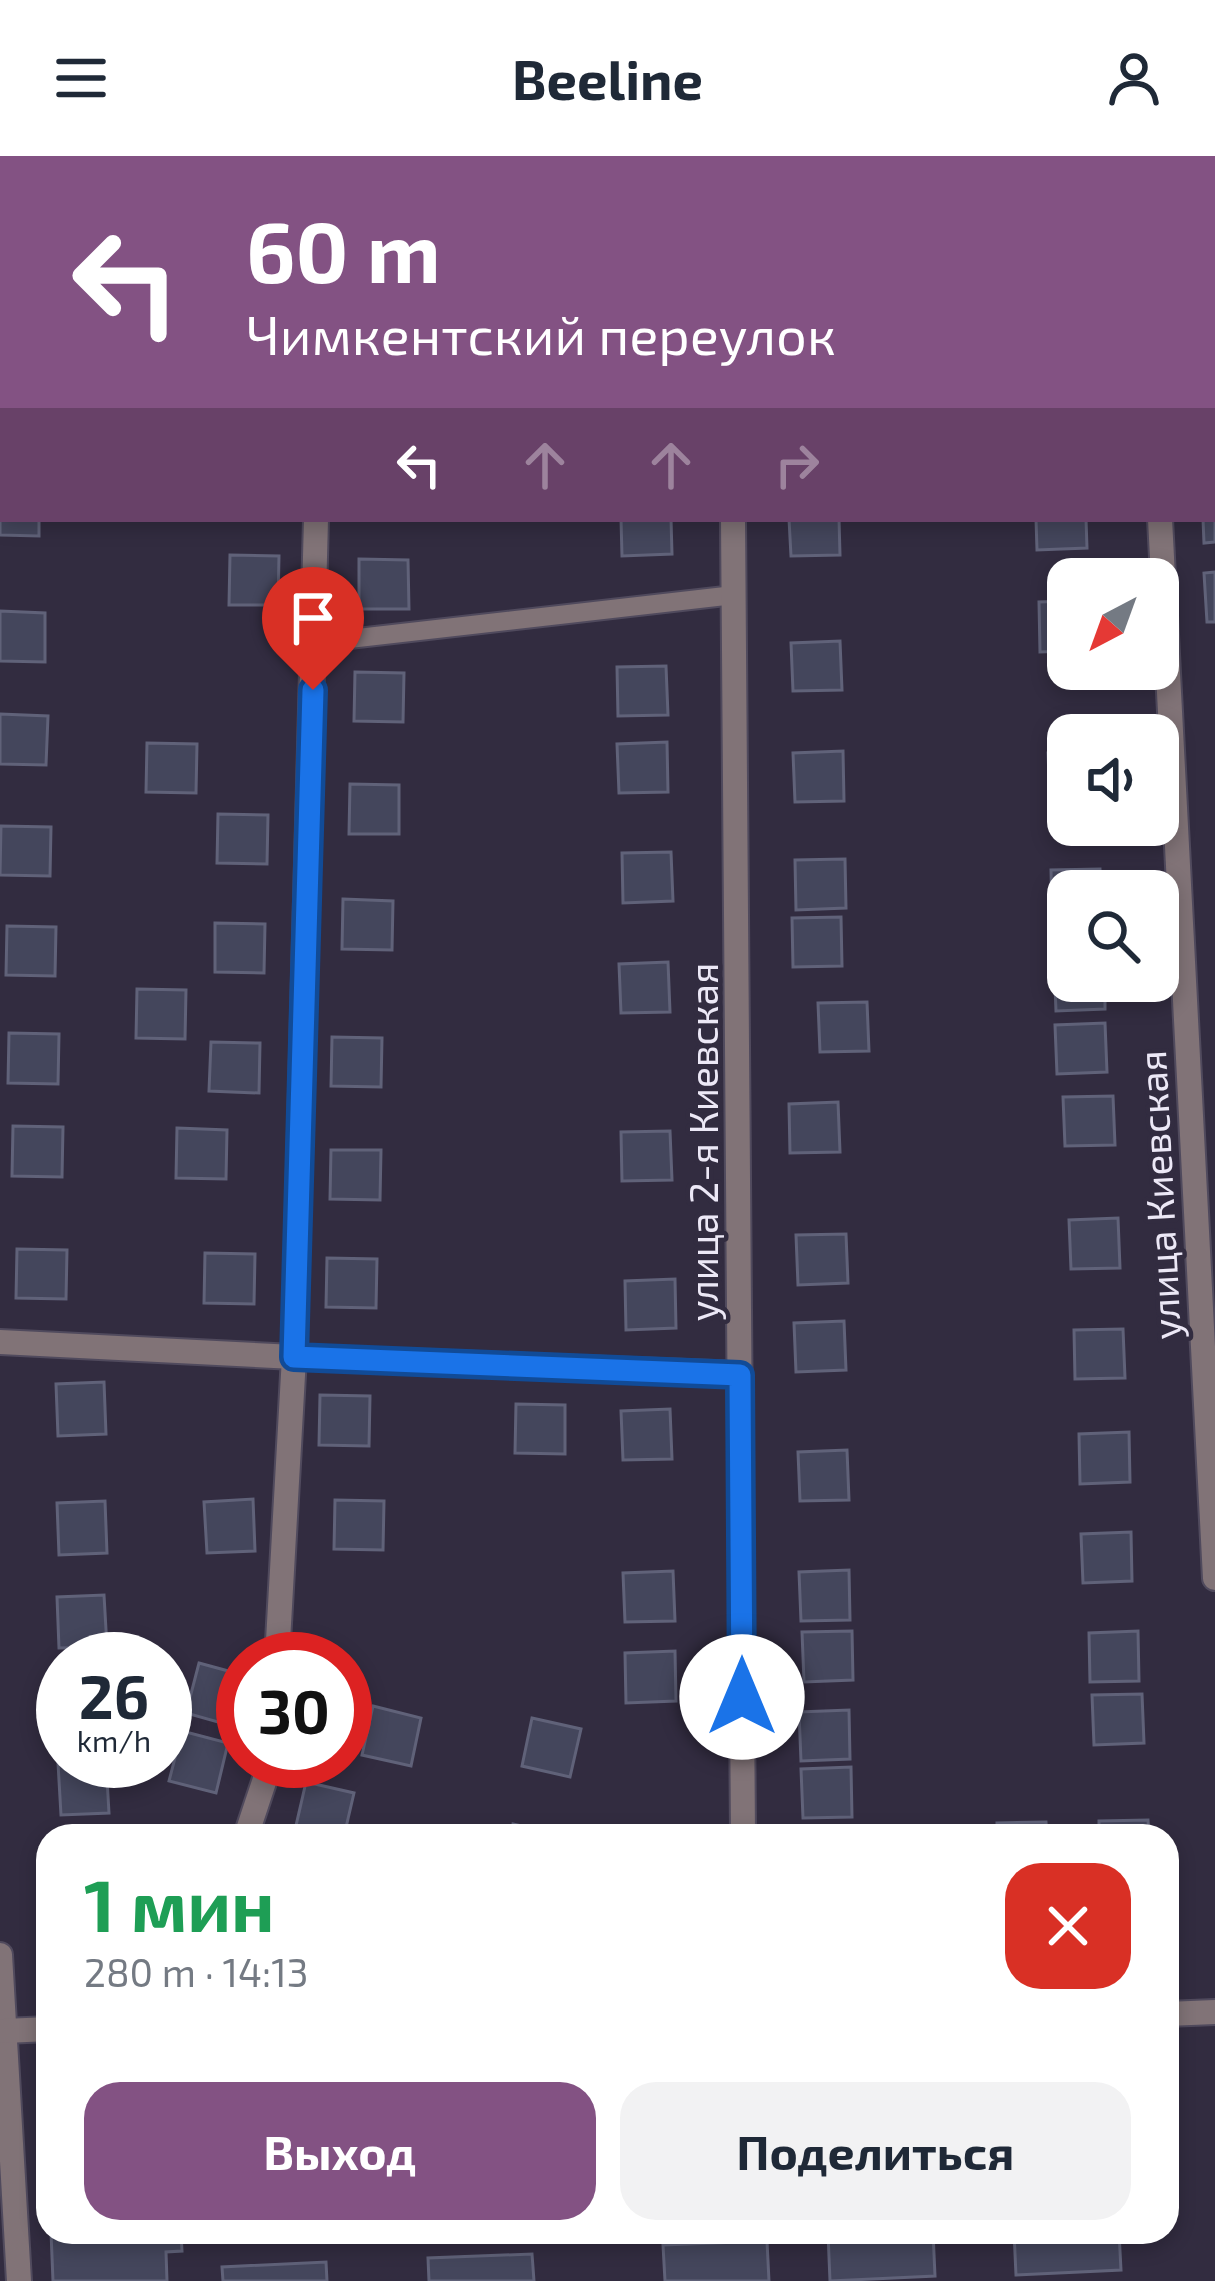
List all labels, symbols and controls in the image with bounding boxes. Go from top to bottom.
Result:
icon: menu [48,45,114,111]
icon: person [1101,45,1167,111]
text: Beeline [512,46,703,111]
text: 60 m [246,199,441,300]
icon: left [48,204,204,360]
text: Чимкентский переулок [246,301,836,366]
icon: left [386,432,452,498]
icon: ahead [512,432,578,498]
icon: ahead [638,432,704,498]
icon: right [764,432,830,498]
north arrow [1047,558,1179,690]
map controls [1047,558,1179,1002]
pin [262,567,364,690]
icon: arrive [280,585,346,651]
button: sound [1047,714,1179,846]
button: search [1047,870,1179,1002]
street label: улица 2-я Киевская [679,963,727,1321]
street label: улица Киевская [1127,1049,1190,1341]
speed limit sign: 30 [216,1632,372,1788]
position arrow [679,1634,805,1760]
text: 26 [79,1659,149,1731]
text: km/h [77,1722,151,1758]
text: 1 мин [84,1860,275,1946]
button: close [1005,1863,1131,1989]
text: 280 m · 14:13 [84,1948,308,1995]
button: Выход [84,2082,596,2220]
button: Поделиться [620,2082,1131,2220]

